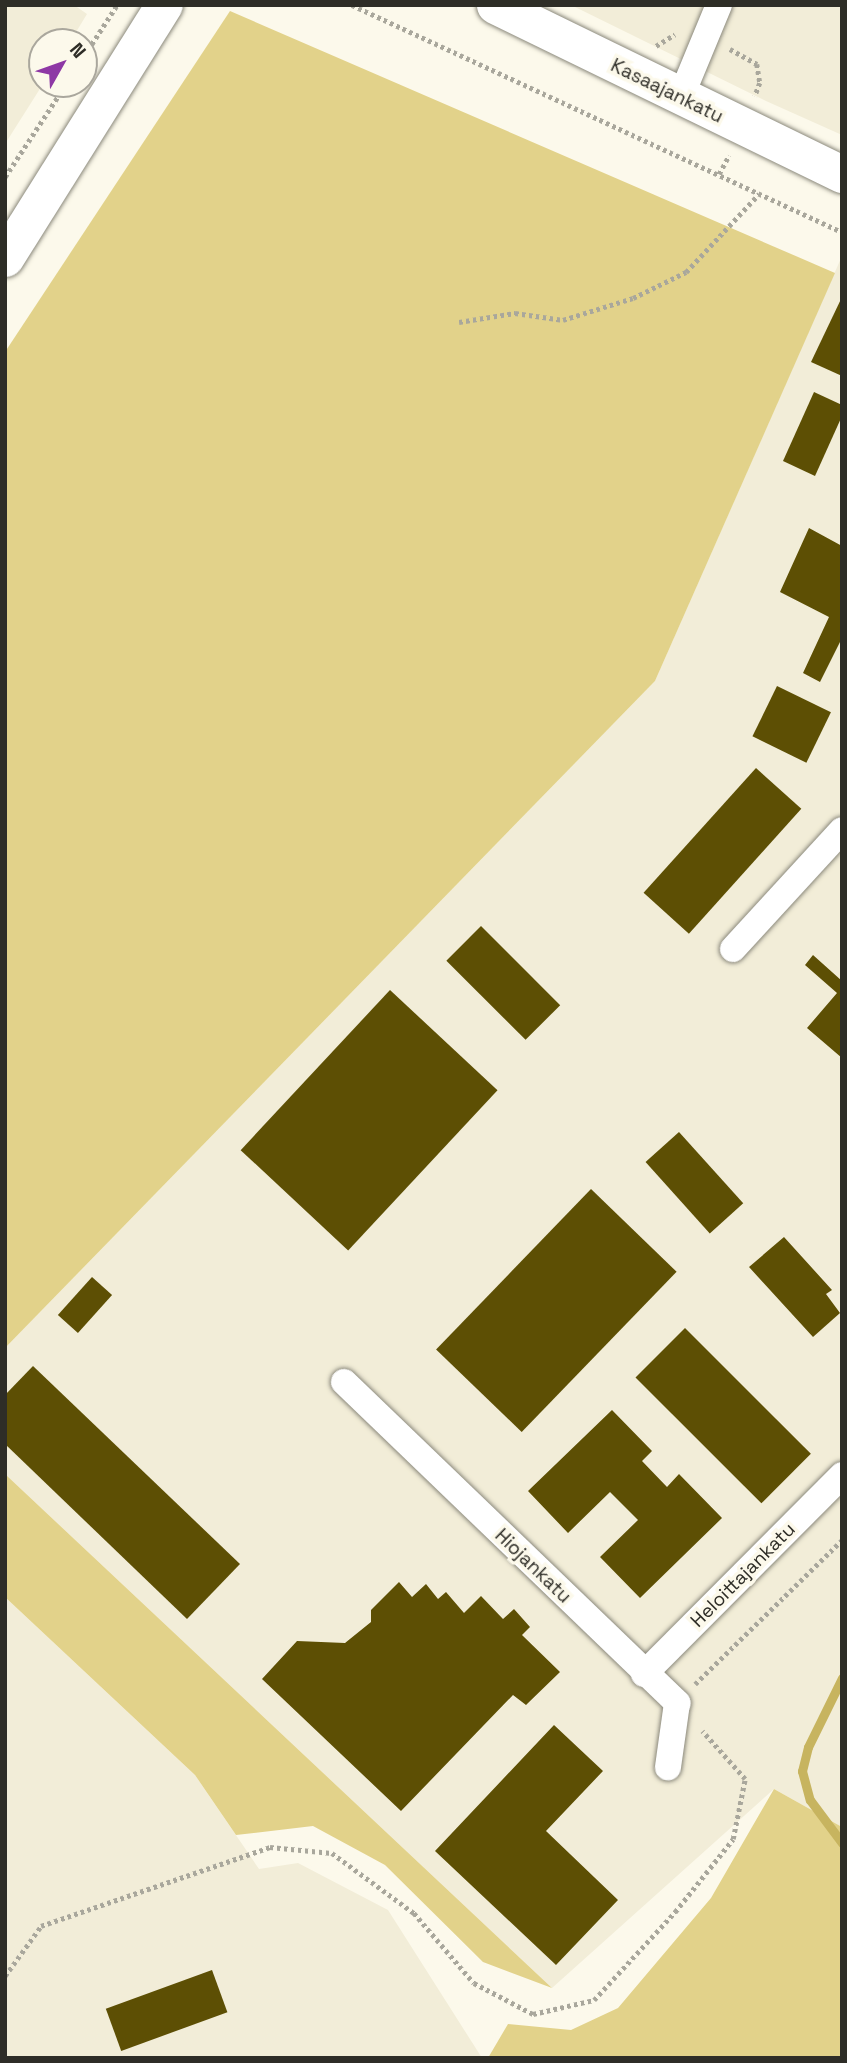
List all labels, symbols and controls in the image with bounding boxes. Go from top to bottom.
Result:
north arrow [28,28,98,98]
text: N [64,38,92,63]
street label: Kasaajankatu [607,54,727,128]
street label: Heloittajankatu [686,1518,800,1632]
street label: Hiojankatu [490,1524,576,1608]

